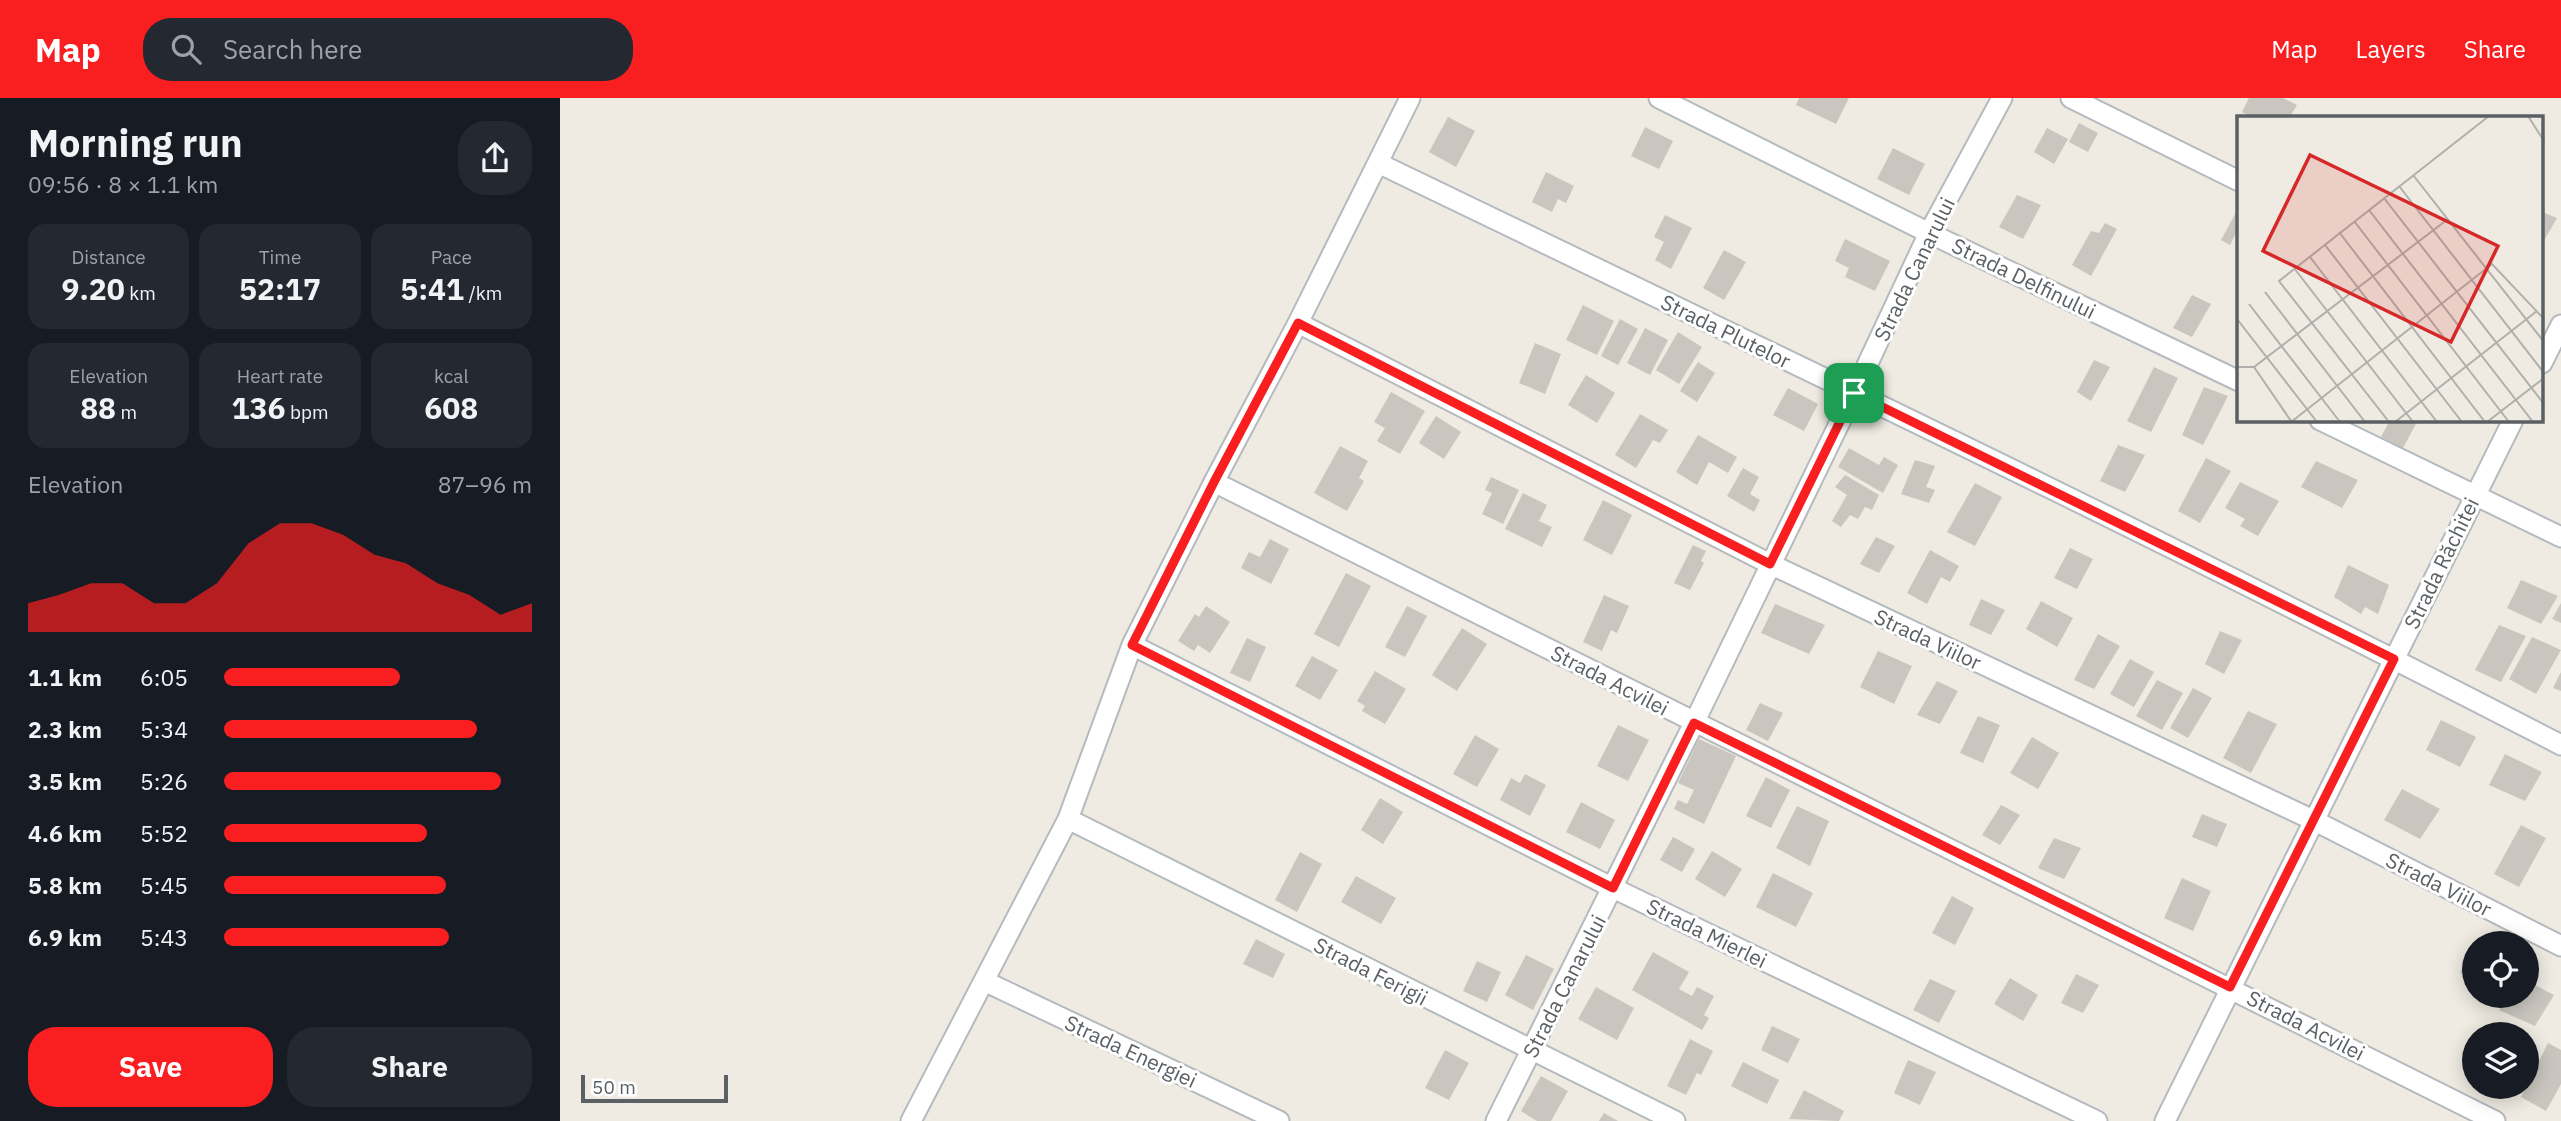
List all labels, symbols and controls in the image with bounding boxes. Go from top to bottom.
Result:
search box [143,18,633,81]
text: Map [35,28,101,71]
icon: search [167,30,205,68]
text: Search here [223,32,362,66]
text: Map [2271,33,2318,65]
text: Layers [2356,33,2426,65]
text: Share [2464,33,2526,65]
inset map [2237,116,2543,422]
text: Morning run [28,118,243,167]
button: share [458,121,532,195]
text: 09:56 · 8 × 1.1 km [28,169,218,199]
street label: Strada Canarului [1867,192,1961,346]
street label: Strada Delfinului [1947,231,2101,325]
text: Distance [72,245,146,269]
text: Time [259,245,301,269]
text: Pace [431,245,472,269]
text: 9.20 [61,269,125,308]
text: 52:17 [239,269,321,308]
text: 5:41 [400,269,464,308]
text: km [125,281,156,305]
text: /km [464,281,502,305]
street label: Strada Plutelor [1656,287,1796,375]
pin [1824,363,1884,423]
text: Elevation [69,364,148,388]
text: Heart rate [237,364,323,388]
text: kcal [434,364,469,388]
icon: arrive [1835,374,1873,412]
text: 88 [80,388,116,427]
text: 136 [231,388,285,427]
text: 608 [424,388,478,427]
text: m [116,400,137,424]
text: bpm [285,400,329,424]
text: Elevation [28,469,123,499]
text: 87–96 m [438,469,532,499]
street label: Strada Răchitei [2397,493,2485,633]
street label: Strada Viilor [1870,602,1986,676]
street label: Strada Acvilei [1546,638,1674,722]
text: 1.1 km [28,662,102,692]
text: 6:05 [140,662,188,692]
text: 2.3 km [28,714,102,744]
text: 5:34 [140,714,188,744]
text: 3.5 km [28,766,102,796]
text: 5:26 [140,766,188,796]
text: 4.6 km [28,818,102,848]
text: 5:52 [140,818,188,848]
street label: Strada Viilor [2381,845,2497,923]
text: 5.8 km [28,870,102,900]
text: 5:45 [140,870,188,900]
street label: Strada Mierlei [1642,892,1772,974]
street label: Strada Canarului [1516,910,1612,1062]
text: 6.9 km [28,922,102,952]
text: 5:43 [140,922,188,952]
street label: Strada Ferigii [1309,930,1433,1012]
map controls [2462,931,2539,1099]
button: locate [2462,931,2539,1008]
street label: Strada Acvilei [2242,983,2370,1067]
street label: Strada Energiei [1060,1008,1202,1094]
button: layers [2462,1022,2539,1099]
button: Save [28,1027,273,1107]
button: Share [287,1027,532,1107]
scale bar [581,1072,728,1104]
text: 50 m [592,1075,636,1099]

